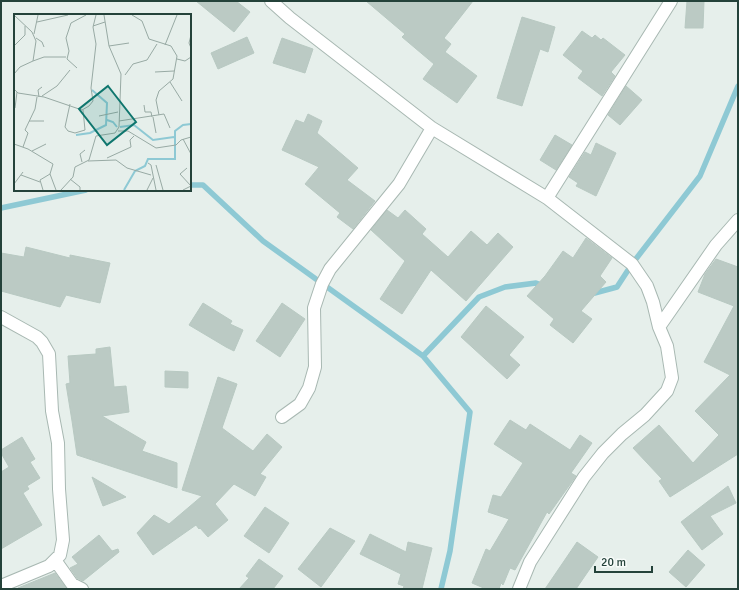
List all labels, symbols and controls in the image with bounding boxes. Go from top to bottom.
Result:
inset map [14,14,191,191]
scale bar [595,548,652,574]
text: 20 m [601,555,626,570]

